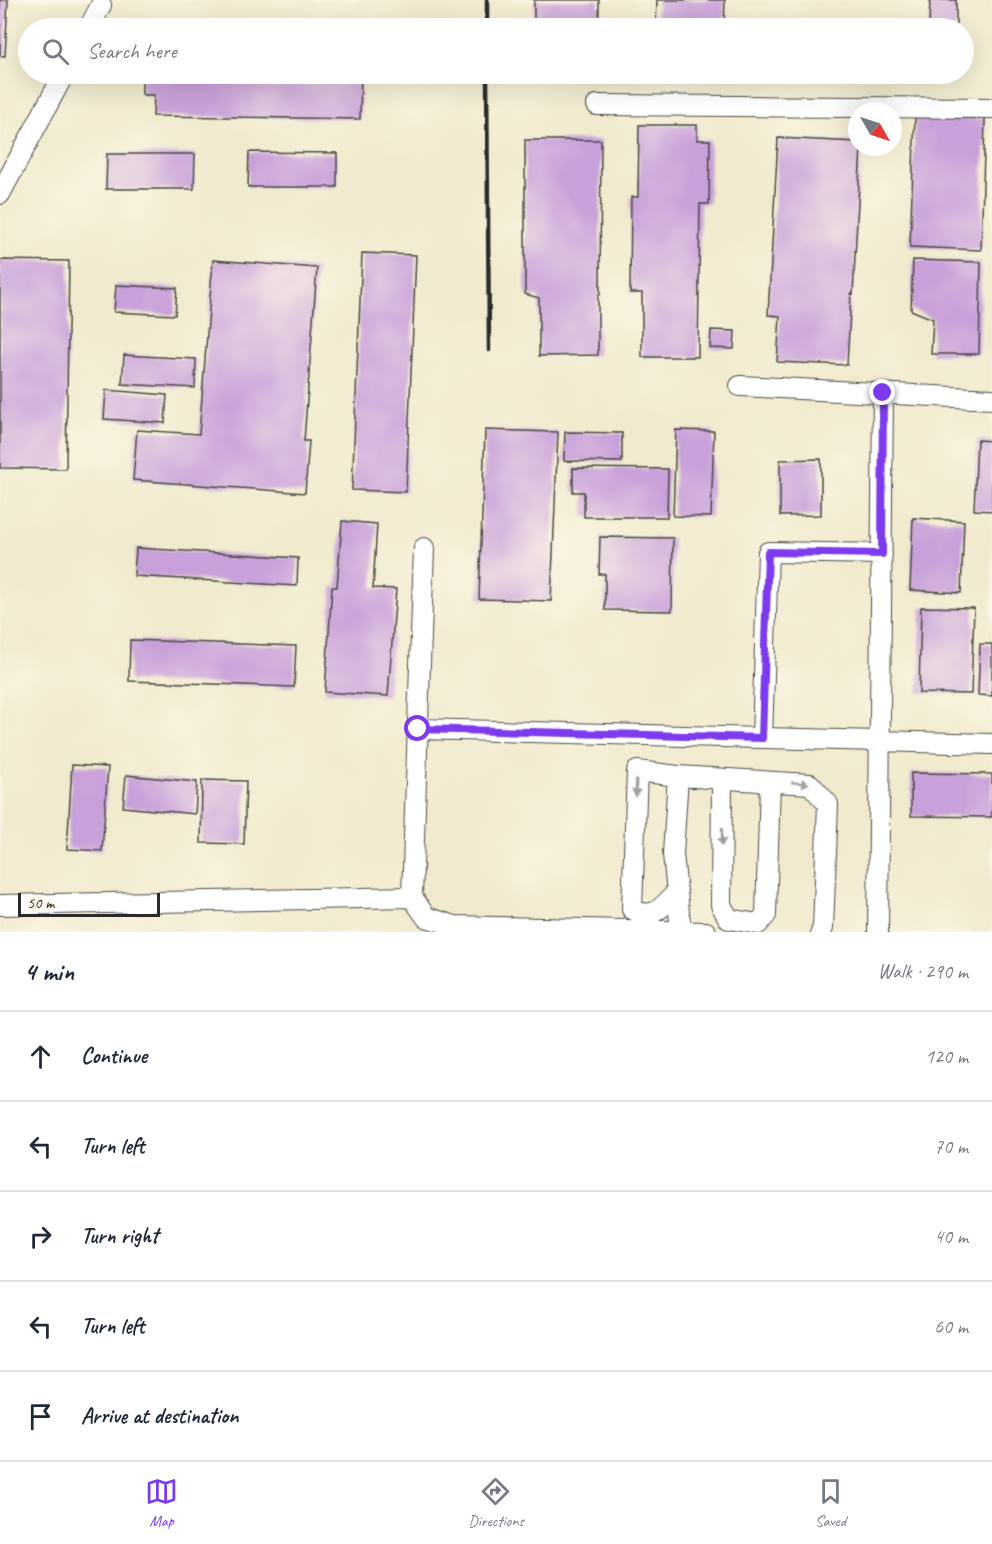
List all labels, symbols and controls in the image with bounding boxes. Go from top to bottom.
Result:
search box [18,18,974,84]
icon: search [39,35,72,68]
text: Search here [87,37,177,65]
north arrow [848,102,902,156]
route end [869,379,895,405]
route start [404,715,430,741]
one-way arrow [632,779,641,798]
one-way arrow [790,779,809,788]
one-way arrow [717,828,727,847]
scale bar [18,890,160,917]
text: 50 m [27,893,54,913]
text: 4 min [24,955,74,988]
text: Walk · 290 m [878,959,968,984]
icon: ahead [24,1040,57,1073]
text: Continue [81,1042,147,1070]
text: 120 m [925,1044,968,1069]
icon: left [24,1130,57,1163]
text: Turn left [81,1132,145,1160]
text: 70 m [934,1134,968,1159]
icon: right [24,1220,57,1253]
text: Turn right [81,1222,158,1250]
text: 40 m [934,1224,968,1249]
icon: left [24,1310,57,1343]
text: Turn left [81,1312,145,1340]
text: 60 m [934,1314,968,1339]
icon: arrive [24,1400,57,1433]
text: Arrive at destination [81,1402,238,1430]
tab: Map [145,1475,178,1531]
tab: Directions [468,1475,524,1531]
tab: Saved [814,1475,847,1531]

